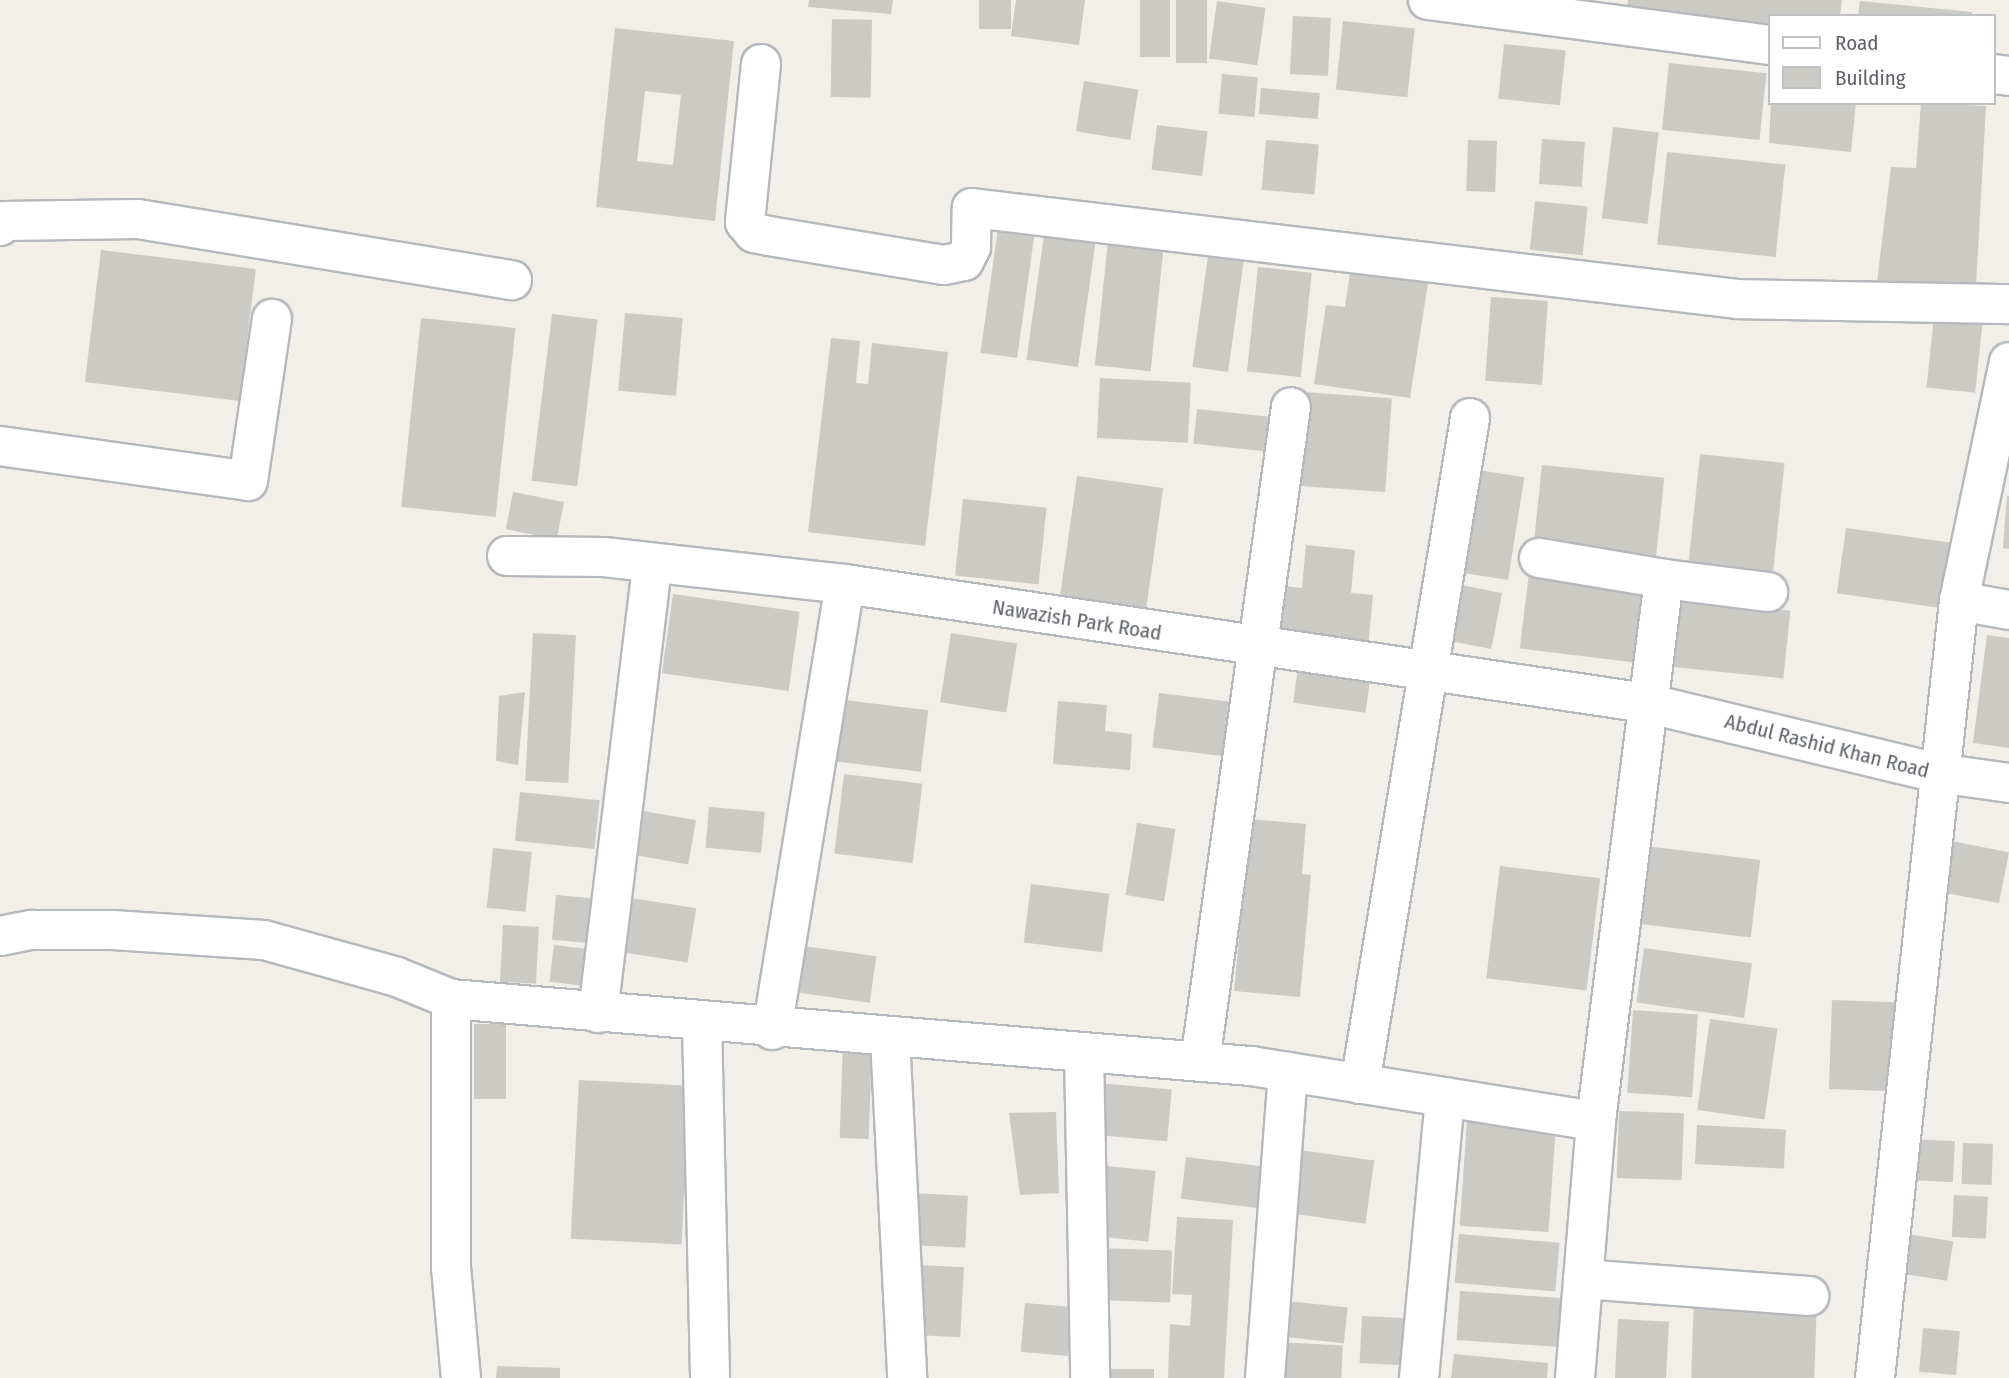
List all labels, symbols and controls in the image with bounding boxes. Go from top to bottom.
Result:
legend [1768,14,1995,105]
text: Road [1835,30,1879,56]
text: Building [1835,65,1906,91]
street label: Nawazish Park Road [991,594,1163,646]
street label: Abdul Rashid Khan Road [1722,708,1932,784]

